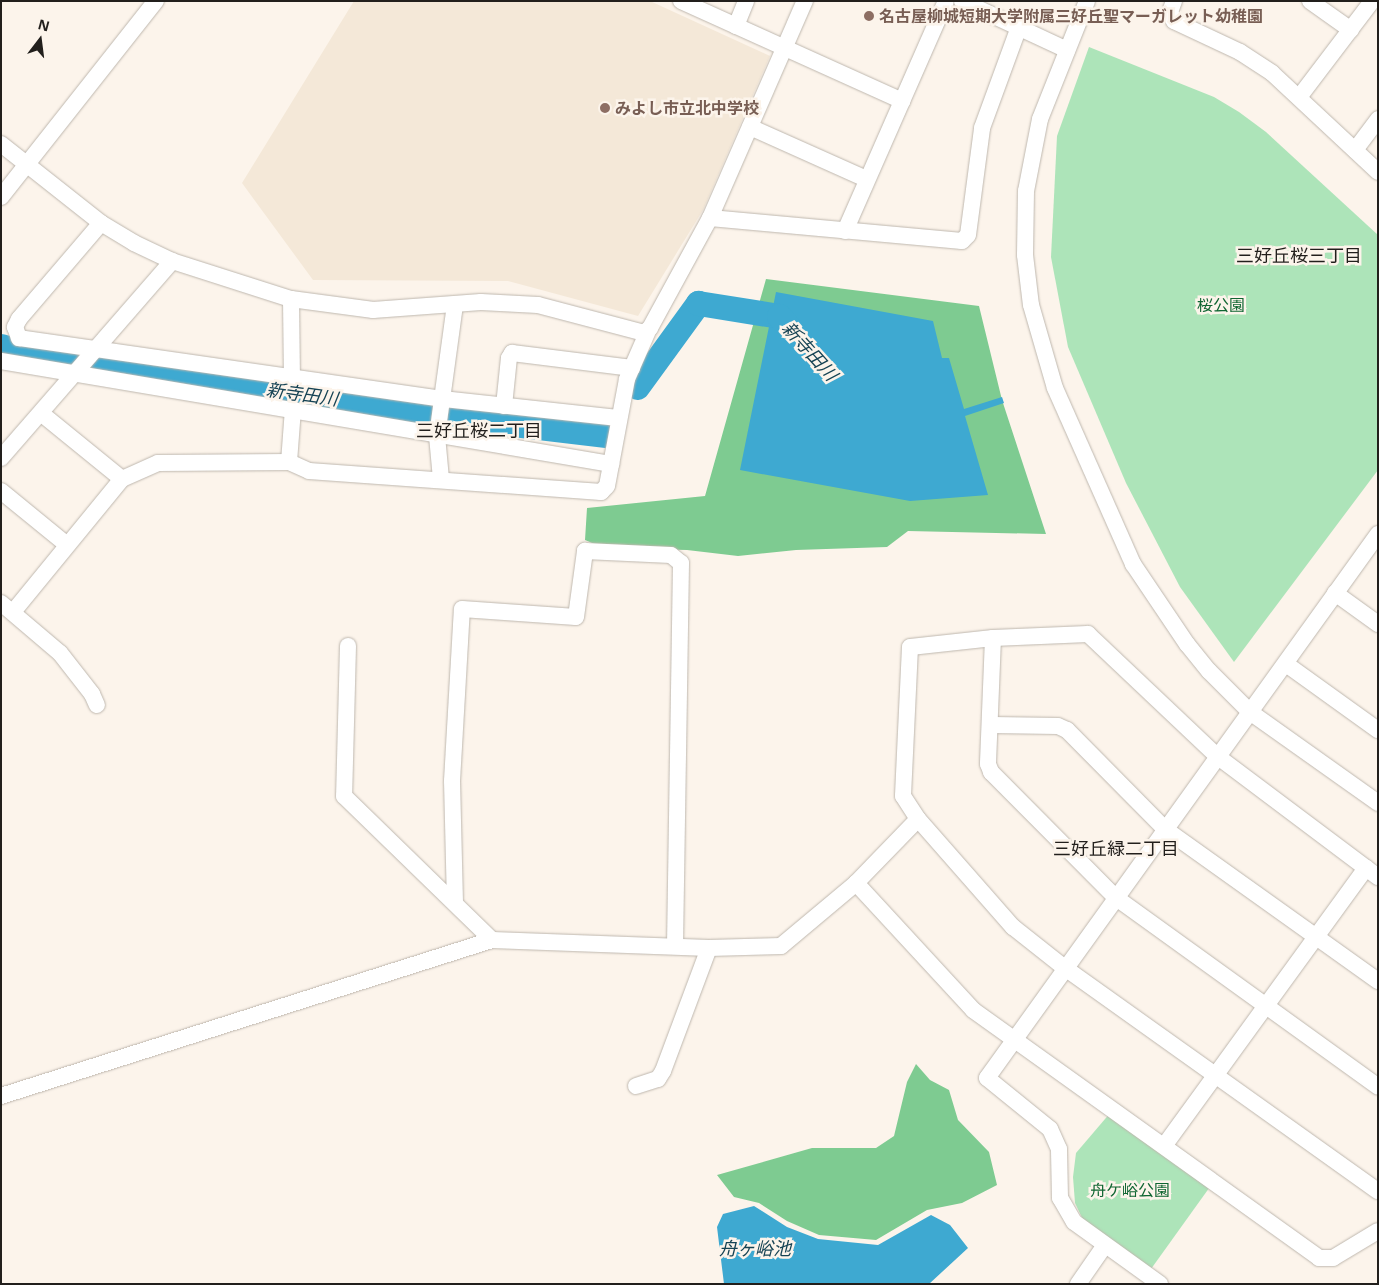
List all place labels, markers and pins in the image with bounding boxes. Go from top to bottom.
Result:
place label: 名古屋柳城短期大学附属三好丘聖マーガレット幼稚園 [879,6,1263,26]
marker: 名古屋柳城短期大学附属三好丘聖マーガレット幼稚園 [863,10,875,22]
place label: みよし市立北中学校 [615,98,759,118]
marker: みよし市立北中学校 [599,102,611,114]

